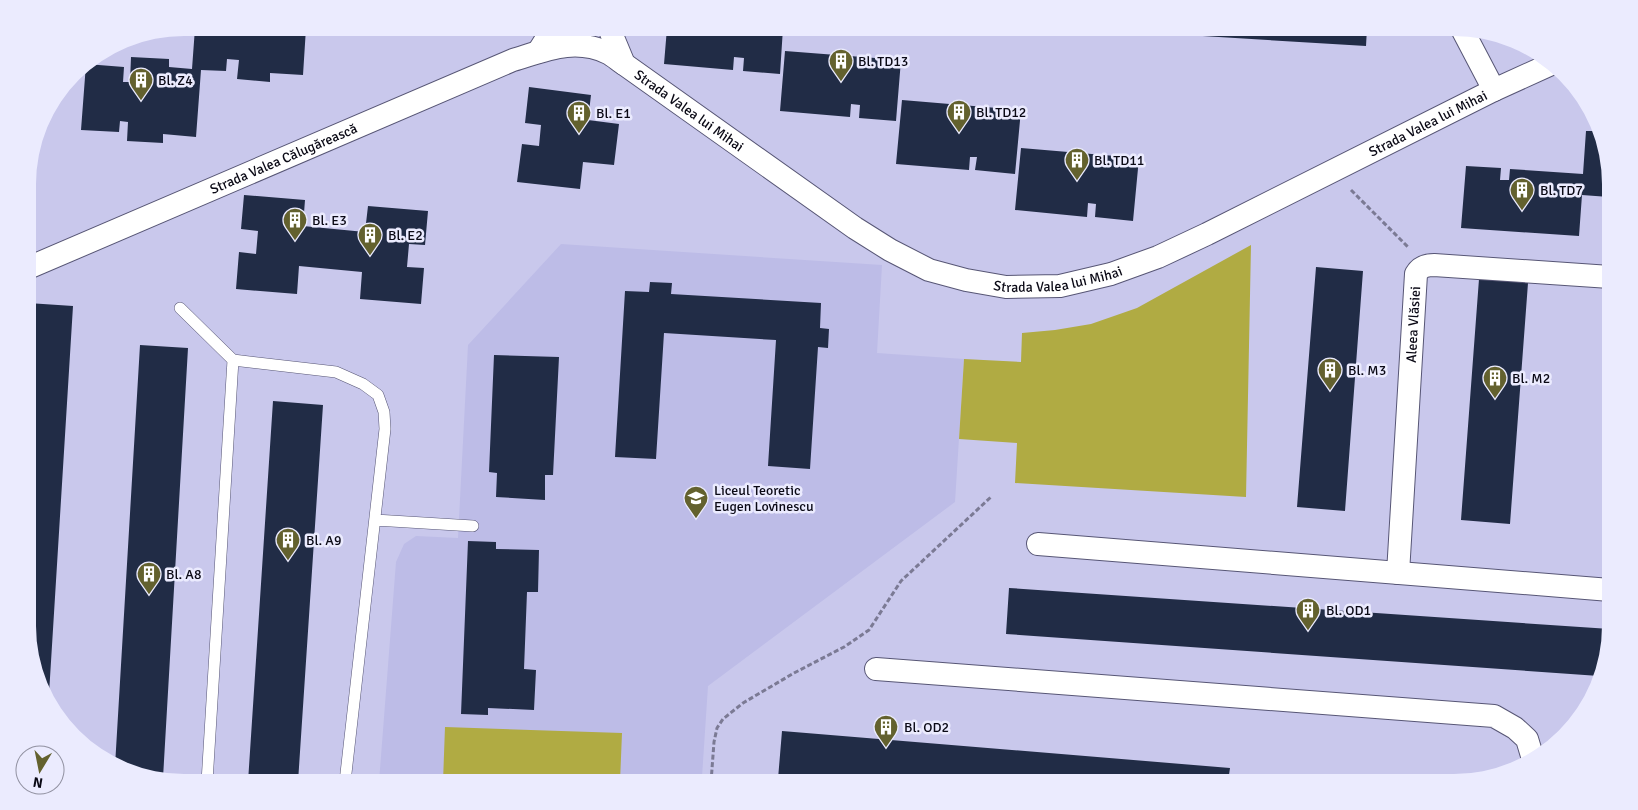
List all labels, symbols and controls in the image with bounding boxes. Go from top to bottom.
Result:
building icon: Bl. TD13 [828,48,854,82]
place label: Bl. TD13 [858,53,908,70]
street label: Strada Valea lui Mihai [631,66,747,155]
building icon: Bl. Z4 [128,67,154,101]
place label: Bl. Z4 [158,72,193,89]
street label: Strada Valea lui Mihai [1366,87,1490,160]
building icon: Bl. TD12 [946,99,972,133]
building icon: Bl. E1 [566,100,592,134]
place label: Bl. TD12 [976,104,1026,121]
place label: Bl. E1 [596,105,631,122]
street label: Strada Valea Călugărească [207,120,360,198]
building icon: Bl. TD11 [1064,147,1090,181]
place label: Bl. TD11 [1094,152,1144,169]
building icon: Bl. TD7 [1509,177,1535,211]
place label: Bl. TD7 [1540,182,1583,199]
building icon: Bl. E3 [282,207,308,241]
place label: Bl. E3 [312,212,347,229]
building icon: Bl. E2 [357,222,383,256]
place label: Bl. E2 [388,227,423,244]
street label: Strada Valea lui Mihai [992,263,1125,296]
street label: Aleea Vlăsiei [1403,286,1424,363]
building icon: Bl. M3 [1317,357,1343,391]
place label: Bl. M3 [1348,362,1386,379]
building icon: Bl. M2 [1482,365,1508,399]
place label: Bl. M2 [1512,370,1550,387]
place label: Liceul Teoretic Eugen Lovinescu [714,482,814,515]
school or university icon: Liceul Teoretic Eugen Lovinescu [683,485,709,519]
building icon: Bl. A9 [275,527,301,561]
place label: Bl. A9 [306,532,341,549]
building icon: Bl. A8 [136,561,162,595]
place label: Bl. A8 [166,566,201,583]
building icon: Bl. OD1 [1295,597,1321,631]
place label: Bl. OD1 [1326,602,1371,619]
building icon: Bl. OD2 [873,714,899,748]
place label: Bl. OD2 [904,719,949,736]
north arrow [15,745,65,795]
text: N [32,773,44,792]

